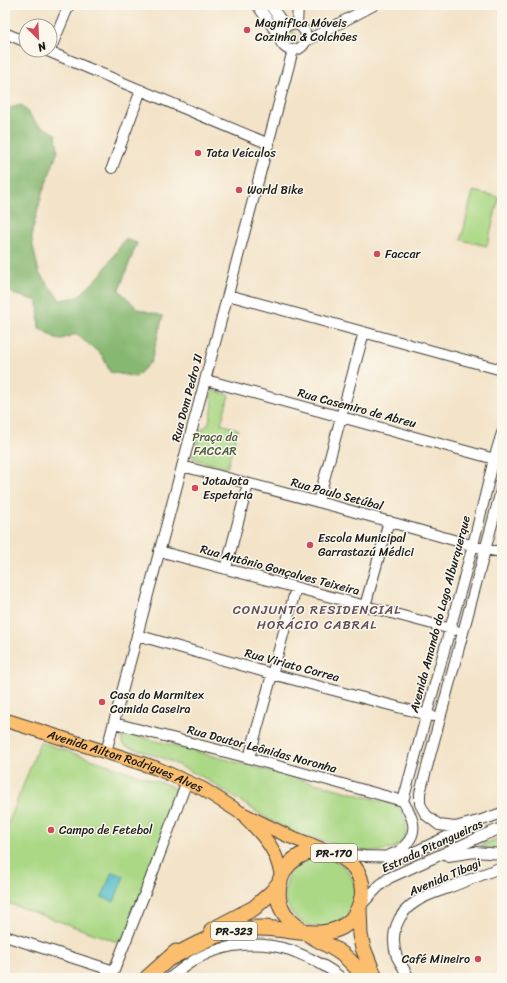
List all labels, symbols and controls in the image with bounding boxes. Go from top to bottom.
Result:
place label: Magnífica Móveis Cozinha & Colchões [255,12,358,48]
north arrow [18,18,58,58]
marker: Magnífica Móveis Cozinha & Colchões [242,25,252,35]
text: N [34,36,50,57]
place label: Tata Veículos [206,142,276,164]
marker: Tata Veículos [193,148,203,158]
place label: World Bike [247,179,304,201]
marker: World Bike [234,185,244,195]
place label: Faccar [385,243,422,265]
marker: Faccar [372,249,382,259]
street label: Rua Dom Pedro II [165,351,209,444]
street label: Rua Casemiro de Abreu [295,382,419,435]
park label: Praça da FACCAR [192,426,238,462]
place label: JotaJota Espetaria [202,470,253,506]
street label: Rua Paulo Setúbal [288,471,386,517]
marker: JotaJota Espetaria [190,483,200,493]
street label: Avenida Amando do Lago Alburquerque [403,513,477,716]
place label: Escola Municipal Garrastazú Médici [318,527,414,563]
street label: Rua Antônio Gonçalves Teixeira [198,538,362,602]
marker: Escola Municipal Garrastazú Médici [305,540,315,550]
district label: CONJUNTO RESIDENCIAL HORÁCIO CABRAL [233,598,401,636]
street label: Rua Viriato Correa [242,642,342,688]
place label: Casa do Marmitex Comida Caseira [110,684,205,720]
marker: Casa do Marmitex Comida Caseira [97,697,107,707]
street label: Rua Doutor Leônidas Noronha [185,718,340,780]
street label: Avenida Ailton Rodrigues Alves [44,723,207,799]
street label: Estrada Pitangueiras [378,813,486,879]
place label: Campo de Fetebol [59,819,153,841]
marker: Campo de Fetebol [46,825,56,835]
road number: PR-170 [311,844,357,862]
street label: Avenida Tibagi [404,852,485,903]
road number: PR-323 [211,922,257,940]
place label: Café Mineiro [402,948,470,970]
marker: Café Mineiro [473,954,483,964]

